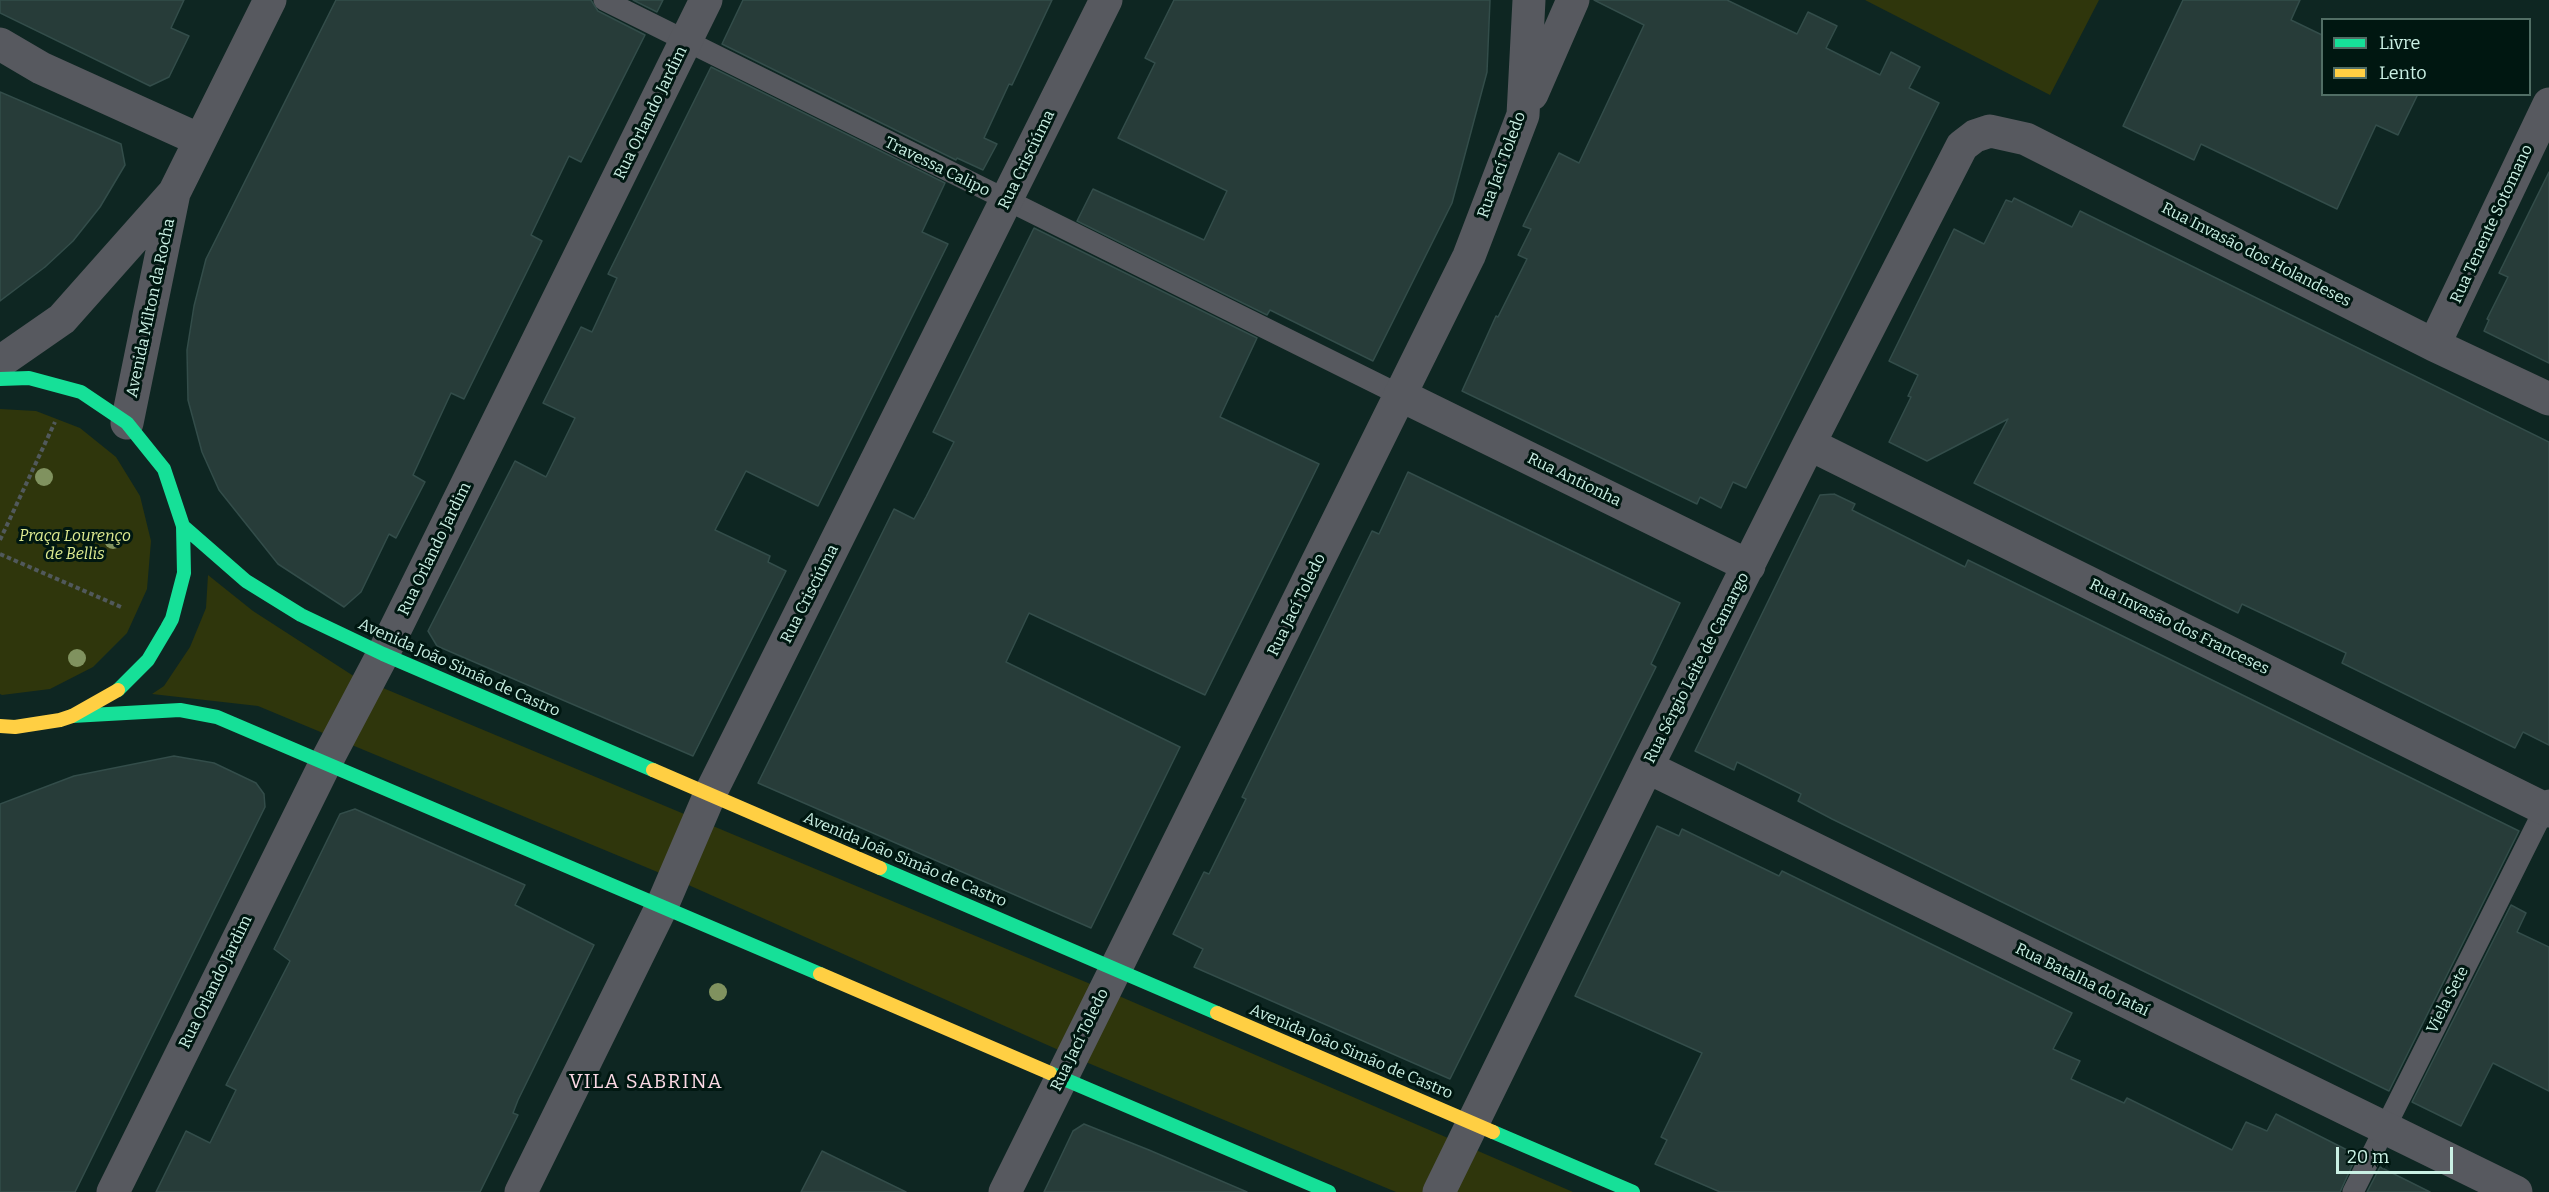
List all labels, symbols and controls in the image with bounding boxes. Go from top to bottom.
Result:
legend [2321,18,2531,96]
text: Livre [2379,32,2420,54]
street label: Rua Orlando Jardim [610,43,692,183]
text: Lento [2379,62,2427,84]
street label: Rua Crisciúma [995,107,1059,213]
street label: Rua Jací Toledo [1474,109,1530,221]
street label: Travessa Calipo [881,133,993,201]
street label: Rua Tenente Sotomano [2447,142,2537,306]
street label: Rua Invasão dos Holandeses [2158,199,2354,311]
street label: Avenida Milton da Rocha [123,217,179,399]
street label: Rua Antionha [1524,449,1624,511]
street label: Rua Orlando Jardim [394,479,476,619]
park label: Praça Lourenço de Bellis [19,527,131,565]
street label: Rua Crisciúma [777,542,843,646]
street label: Rua Jací Toledo [1264,551,1330,659]
street label: Rua Sérgio Leite de Camargo [1640,569,1754,767]
street label: Rua Invasão dos Franceses [2086,575,2272,679]
street label: Avenida João Simão de Castro [355,615,563,721]
street label: Avenida João Simão de Castro [801,808,1009,912]
street label: Rua Orlando Jardim [175,912,257,1052]
street label: Rua Batalha do Jataí [2012,939,2152,1021]
street label: Viela Sete [2423,963,2473,1037]
street label: Rua Jací Toledo [1047,986,1113,1094]
street label: Avenida João Simão de Castro [1247,1000,1455,1104]
district label: VILA SABRINA [569,1070,723,1094]
scale bar [2339,1135,2456,1173]
text: 20 m [2347,1146,2389,1168]

